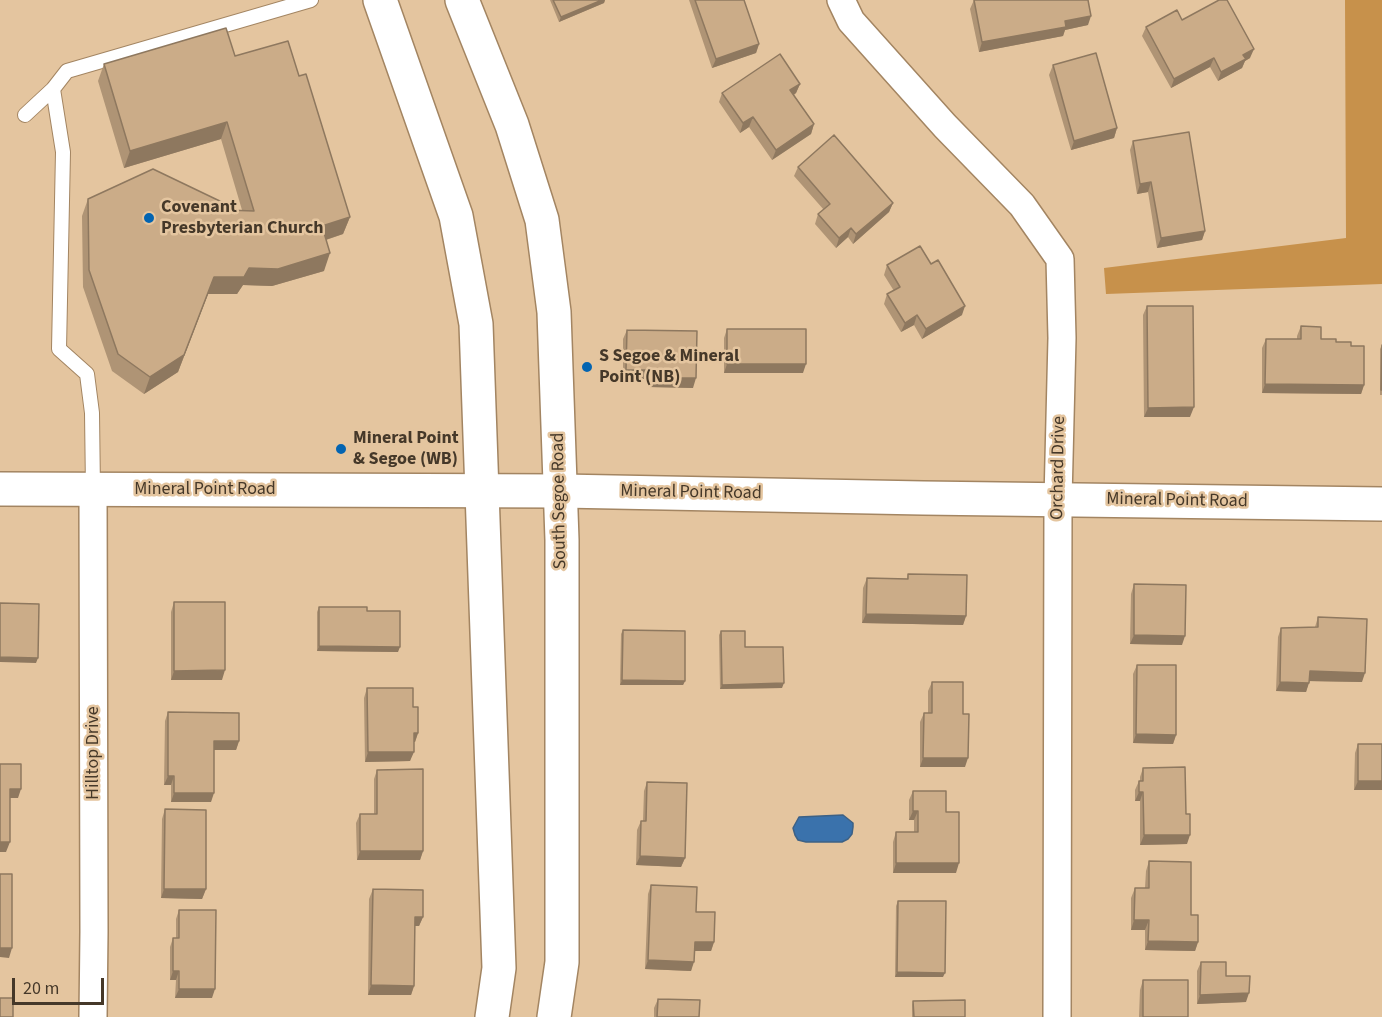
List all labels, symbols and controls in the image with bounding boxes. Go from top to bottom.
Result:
place label: Covenant Presbyterian Church [161,197,324,240]
marker: Covenant Presbyterian Church [142,211,156,225]
place label: S Segoe & Mineral Point (NB) [599,346,739,388]
marker: S Segoe & Mineral Point (NB) [580,360,594,374]
street label: Orchard Drive [1047,416,1071,520]
place label: Mineral Point & Segoe (WB) [353,428,459,470]
street label: South Segoe Road [548,432,572,570]
marker: Mineral Point & Segoe (WB) [334,442,348,456]
street label: Mineral Point Road [134,479,276,501]
street label: Mineral Point Road [620,481,762,505]
street label: Mineral Point Road [1106,489,1248,513]
street label: Hilltop Drive [83,706,105,800]
scale bar [15,966,106,1004]
text: 20 m [23,976,59,1001]

